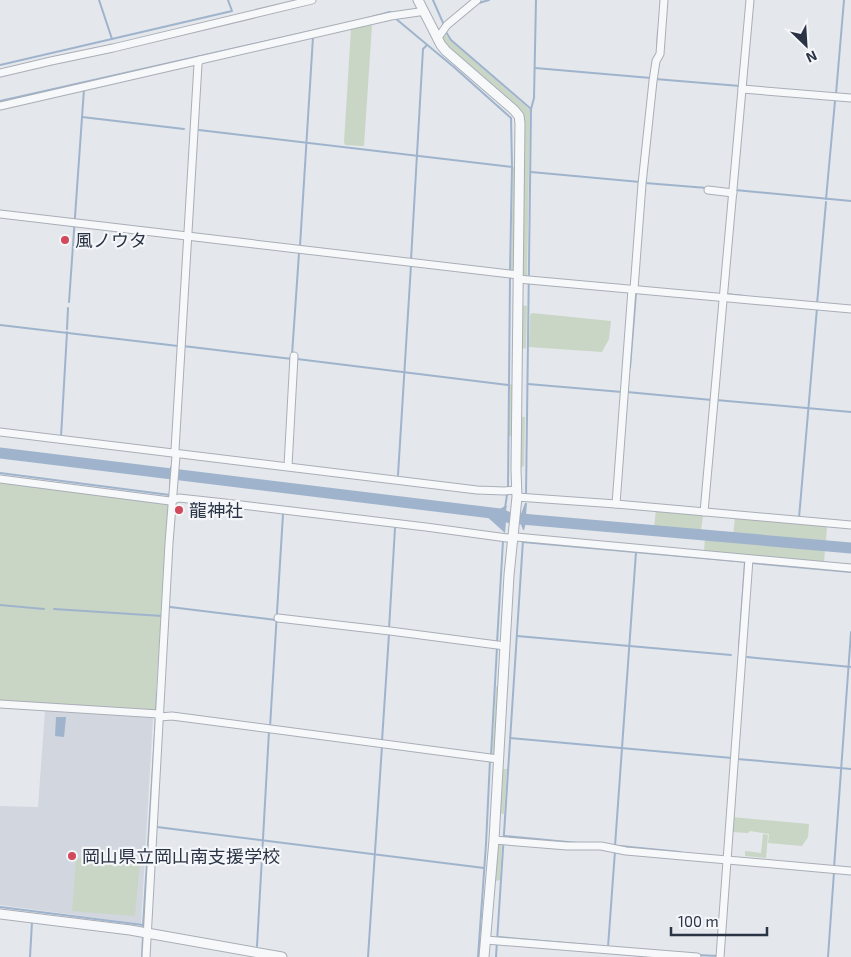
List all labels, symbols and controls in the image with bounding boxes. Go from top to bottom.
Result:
north arrow [781,20,831,70]
text: N [804,47,820,67]
place label: 風ノウタ [75,229,147,251]
marker: 風ノウタ [59,234,71,246]
place label: 龍神社 [189,499,243,521]
marker: 龍神社 [173,504,185,516]
place label: 岡山県立岡山南支援学校 [82,845,280,867]
marker: 岡山県立岡山南支援学校 [66,850,78,862]
scale bar [671,904,767,936]
text: 100 m [678,912,719,930]

